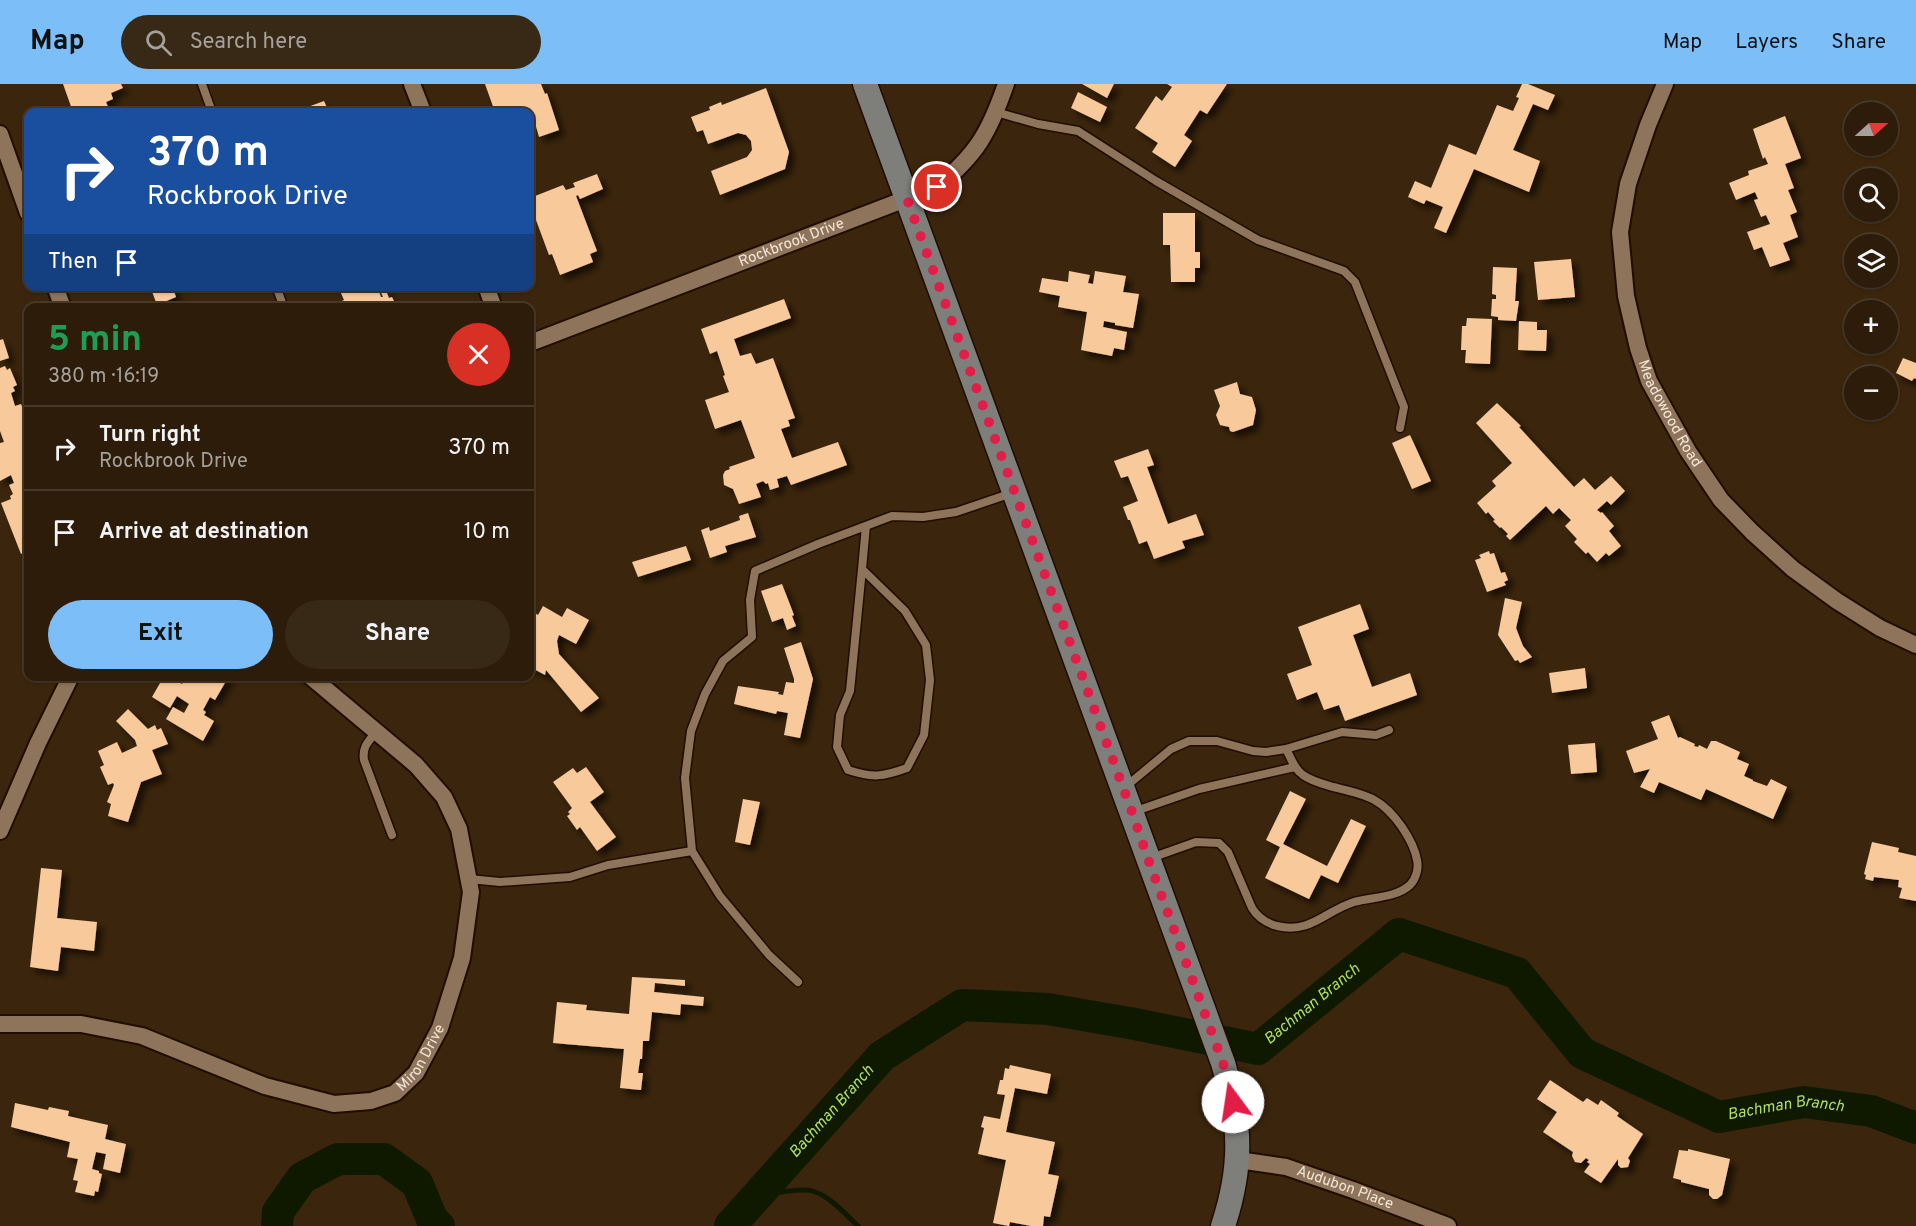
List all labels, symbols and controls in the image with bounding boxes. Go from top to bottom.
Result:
search box [121,15,541,69]
text: Map [30,24,85,60]
icon: search [142,26,175,59]
text: Search here [190,29,307,56]
text: Map [1663,29,1702,56]
text: Layers [1735,29,1798,56]
text: Share [1831,29,1886,56]
north arrow [1844,102,1898,156]
map controls [1844,102,1898,420]
text: 370 m [147,128,269,181]
icon: right [48,132,126,210]
pin [911,161,962,212]
button: search [1844,168,1898,222]
icon: arrive [920,170,953,203]
text: Rockbrook Drive [147,180,348,214]
street label: Rockbrook Drive [736,214,847,272]
button: layers [1844,234,1898,288]
icon: arrive [110,246,143,279]
text: Then [48,249,98,276]
button: + [1844,300,1898,354]
text: 5 min [48,318,142,364]
button: close [447,323,510,386]
street label: Meadowood Road [1633,358,1706,471]
text: 380 m · 16:19 [48,364,159,390]
button: − [1844,366,1898,420]
text: Turn right [99,422,201,449]
icon: right [48,432,81,465]
text: 370 m [448,435,510,462]
text: Rockbrook Drive [99,449,248,475]
icon: arrive [48,516,81,549]
text: Arrive at destination [99,519,309,546]
text: 10 m [464,519,510,546]
button: Exit [48,600,273,669]
button: Share [285,600,510,669]
water label: Bachman Branch [1260,959,1365,1050]
street label: Miron Drive [393,1021,450,1096]
water label: Bachman Branch [785,1061,879,1163]
position arrow [1201,1070,1265,1134]
water label: Bachman Branch [1726,1092,1846,1125]
street label: Audubon Place [1294,1162,1396,1214]

